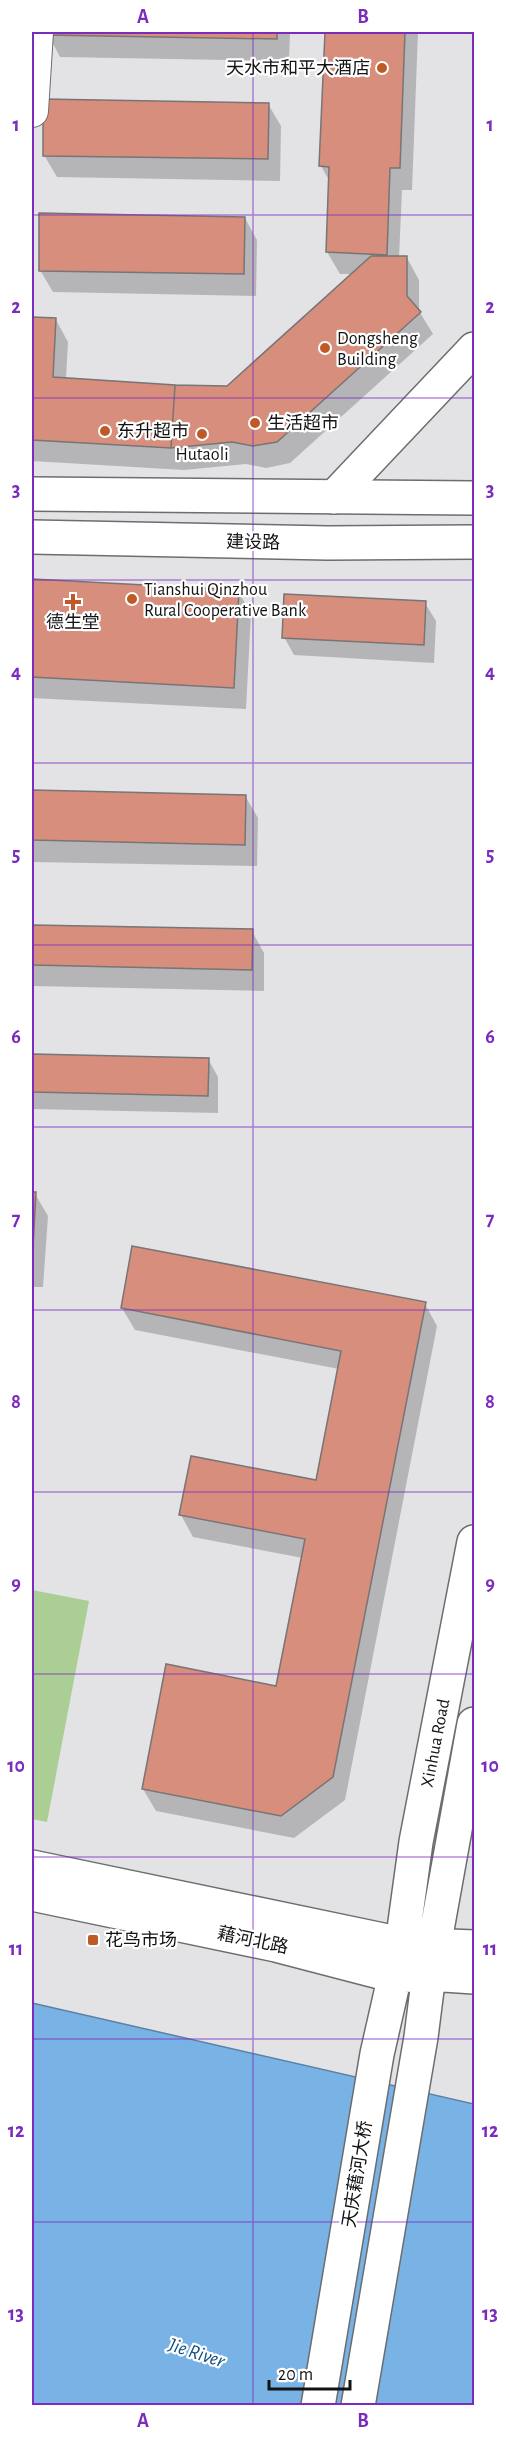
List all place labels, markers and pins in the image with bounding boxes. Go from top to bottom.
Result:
place label: 天水市和平大酒店 [226,58,370,78]
marker: 天水市和平大酒店 [375,61,389,75]
place label: Dongsheng Building [337,330,418,369]
marker: Dongsheng Building [318,341,332,355]
place label: 生活超市 [267,413,339,433]
marker: 生活超市 [248,416,262,430]
place label: 东升超市 [117,421,189,441]
marker: 东升超市 [98,424,112,438]
marker: Hutaoli [195,427,209,441]
place label: Hutaoli [176,446,229,464]
place label: Tianshui Qinzhou Rural Cooperative Bank [144,581,307,620]
marker: Tianshui Qinzhou Rural Cooperative Bank [125,592,139,606]
marker: 德生堂 [66,595,80,609]
place label: 德生堂 [46,612,100,632]
place label: 花鸟市场 [105,1930,177,1950]
marker: 花鸟市场 [86,1933,100,1947]

